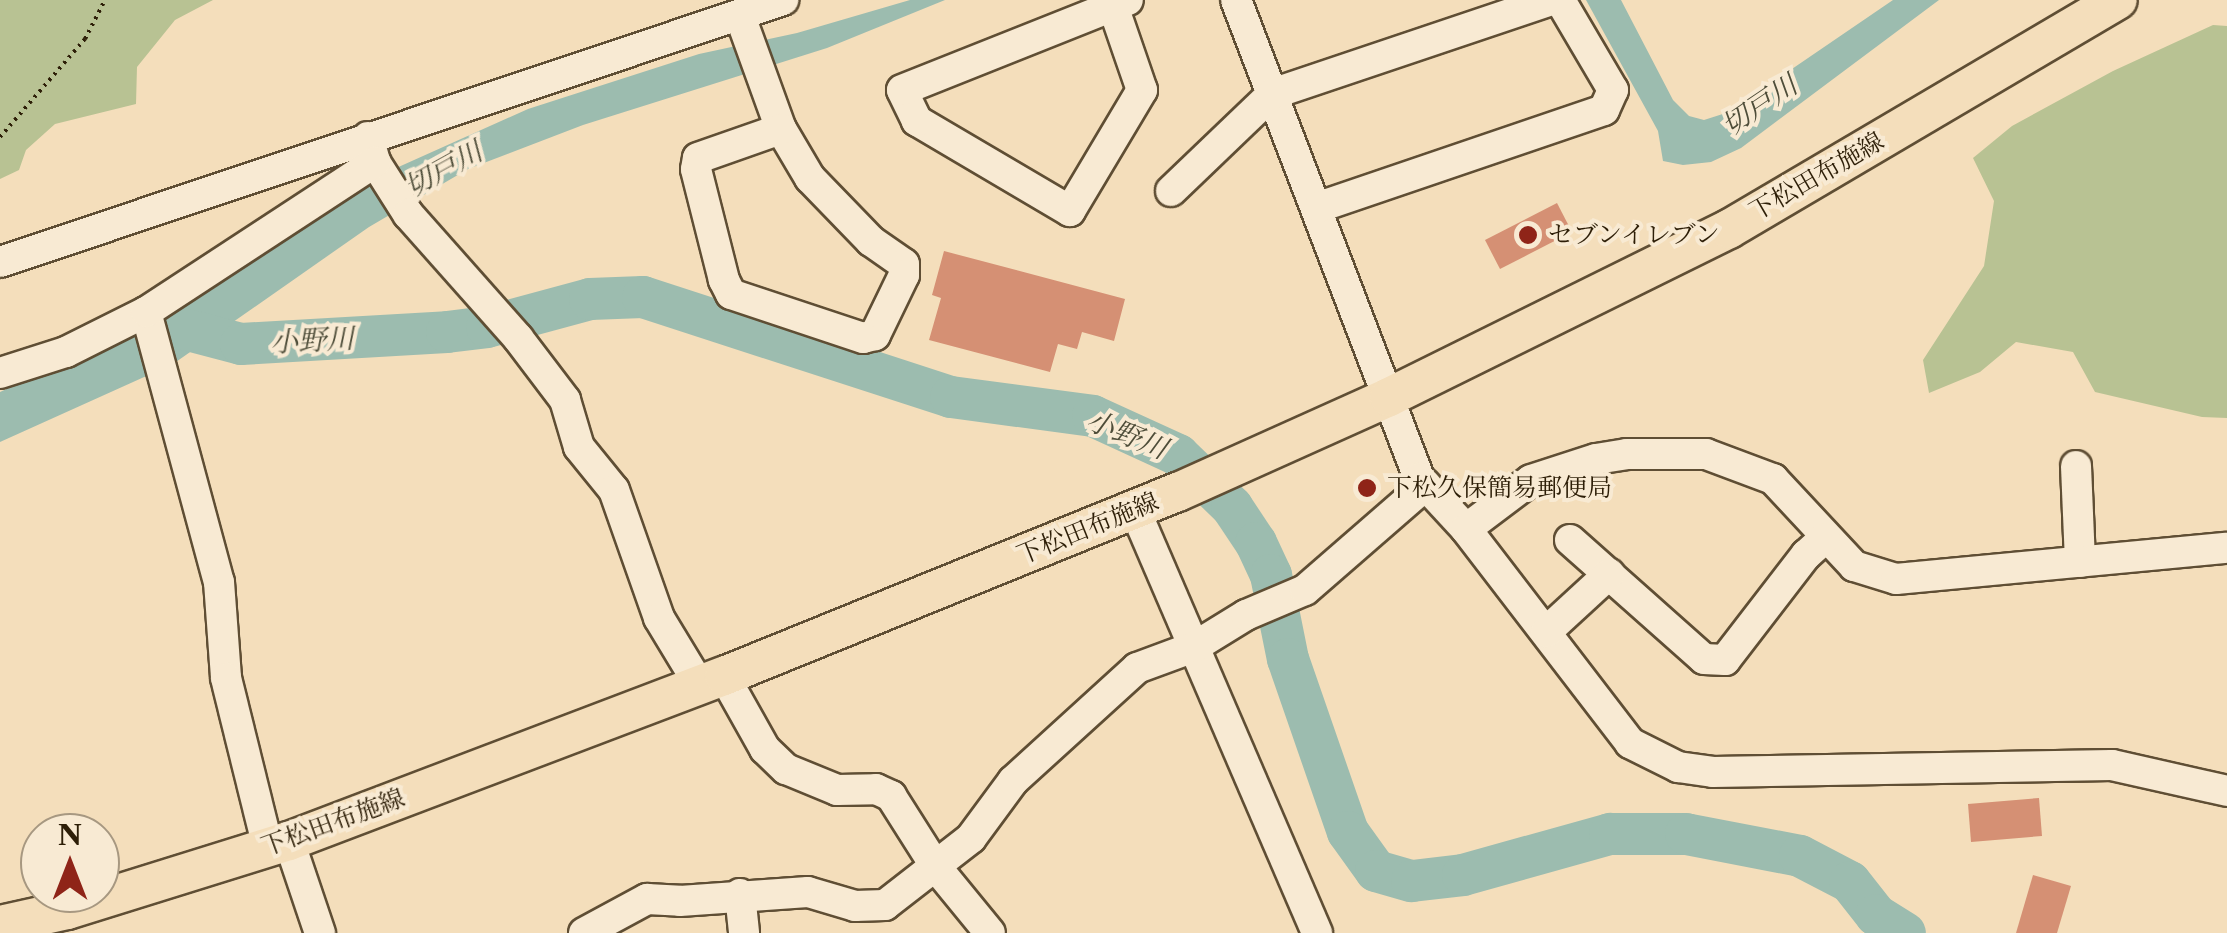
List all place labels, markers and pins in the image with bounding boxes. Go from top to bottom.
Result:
place label: セブンイレブン [1548,220,1723,250]
marker: セブンイレブン [1517,224,1539,246]
place label: 下松久保簡易郵便局 [1387,473,1612,503]
marker: 下松久保簡易郵便局 [1356,477,1378,499]

